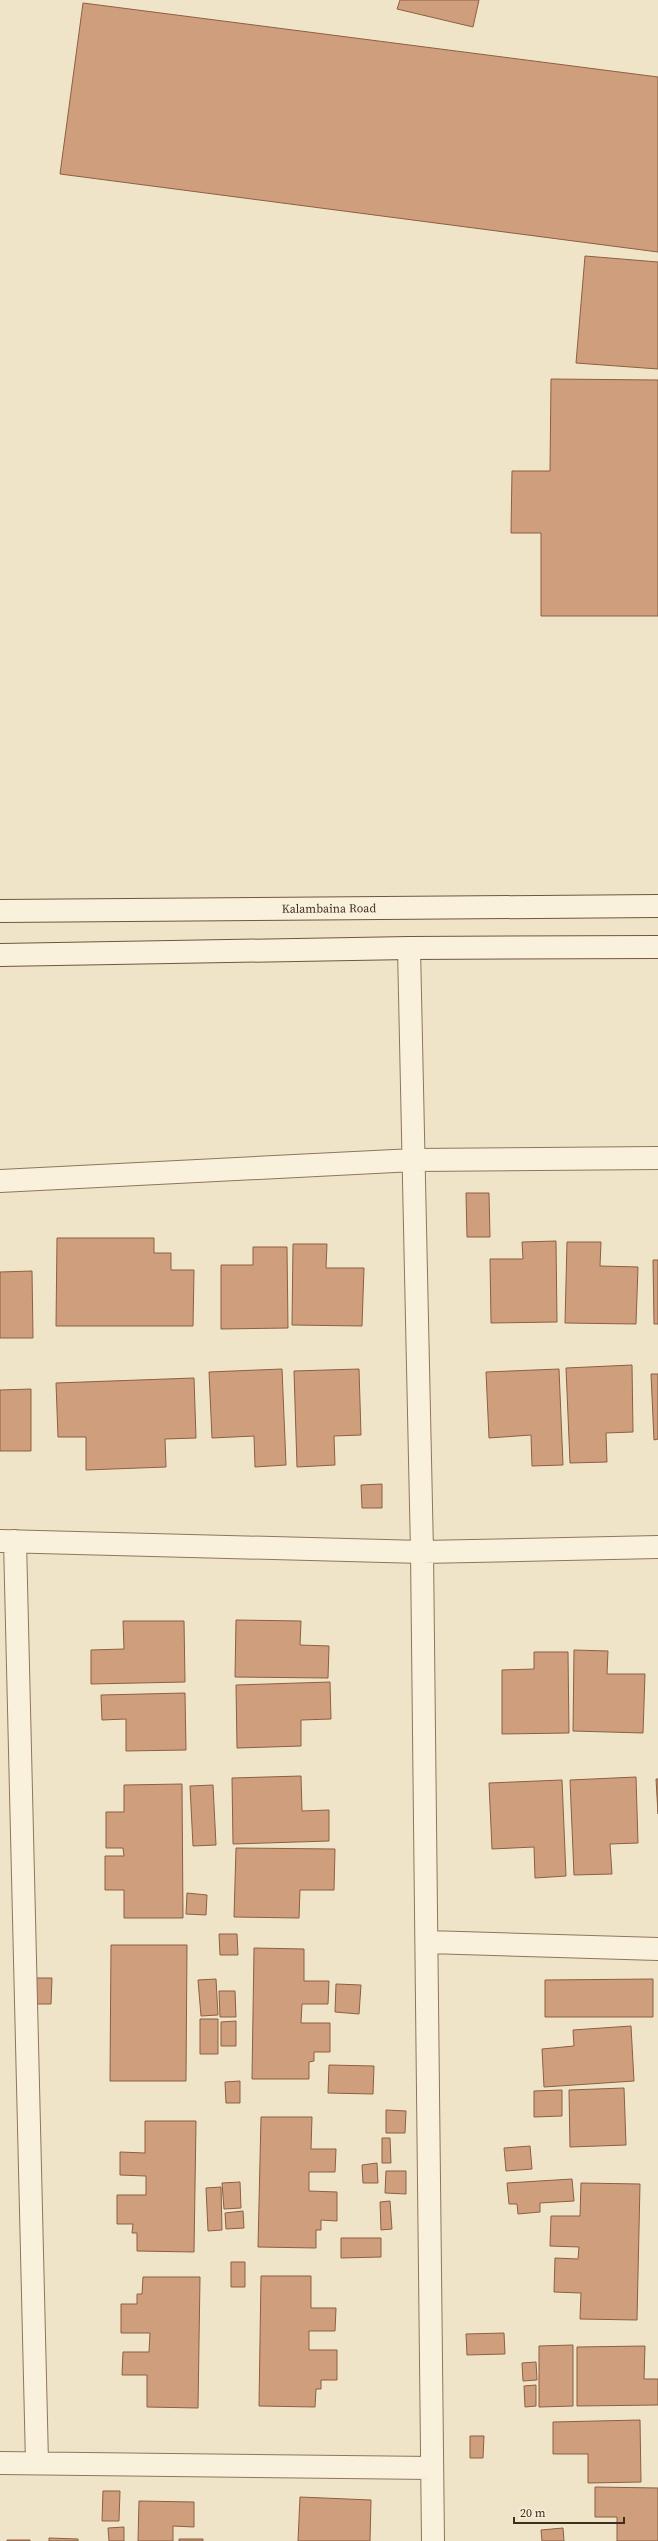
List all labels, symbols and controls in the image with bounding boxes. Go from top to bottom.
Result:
street label: Kalambaina Road [282,900,376,917]
scale bar [514,2499,624,2525]
text: 20 m [520,2505,546,2521]

